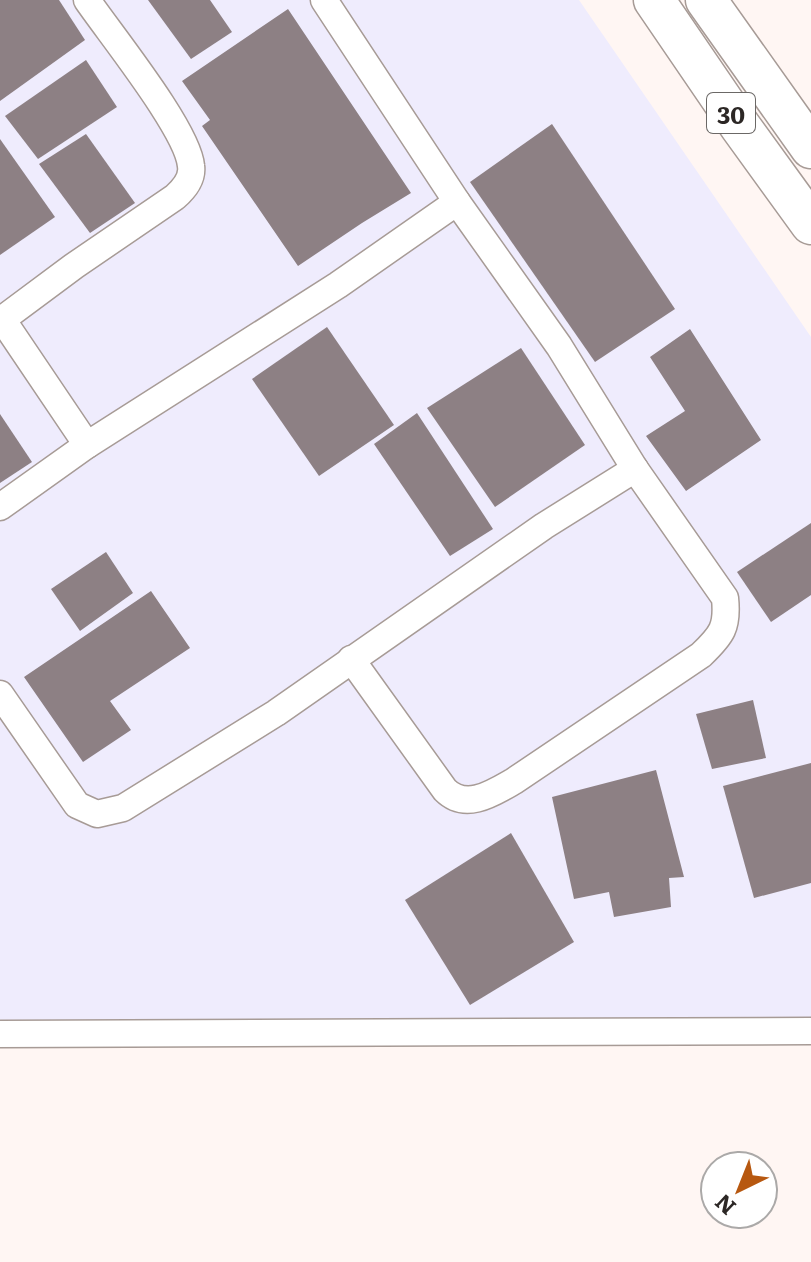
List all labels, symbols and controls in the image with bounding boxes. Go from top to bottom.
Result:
road number: 30 [707,93,755,133]
north arrow [699,1150,779,1230]
text: N [706,1187,742,1224]

